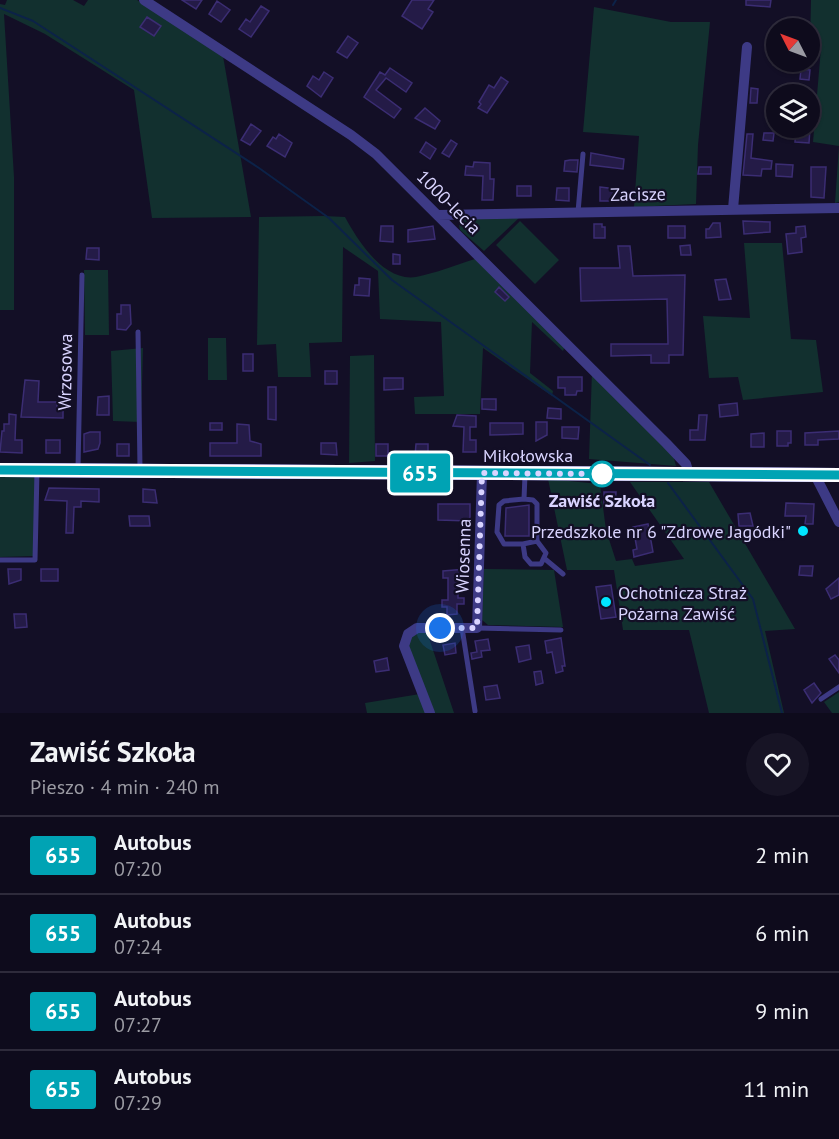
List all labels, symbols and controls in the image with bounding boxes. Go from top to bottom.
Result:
north arrow [766,18,820,72]
map controls [766,18,820,138]
button: layers [766,84,820,138]
street label: 1000-lecia [412,165,486,239]
street label: Zacisze [610,182,666,206]
street label: Wrzosowa [53,333,77,411]
street label: Mikołowska [483,444,573,467]
line badge: 655 [386,454,454,492]
text: 655 [402,460,438,487]
marker: Zawiść Szkoła [589,461,615,487]
place label: Zawiść Szkoła [549,489,655,512]
street label: Wiosenna [450,518,476,594]
place label: Przedszkole nr 6 "Zdrowe Jagódki" [531,520,791,543]
marker: Przedszkole nr 6 "Zdrowe Jagódki" [796,524,810,538]
place label: Ochotnicza Straż Pożarna Zawiść [618,581,747,625]
marker: Ochotnicza Straż Pożarna Zawiść [599,595,613,609]
your location [425,613,455,643]
text: Zawiść Szkoła [30,733,196,770]
button: heart [746,733,809,796]
text: Pieszo · 4 min · 240 m [30,774,220,800]
text: Autobus [114,828,191,856]
text: 2 min [755,841,809,869]
text: 655 [45,842,81,869]
text: 07:20 [114,856,162,882]
text: Autobus [114,906,191,934]
text: 6 min [755,919,809,947]
text: 655 [45,920,81,947]
text: 07:24 [114,934,162,960]
text: Autobus [114,984,191,1012]
text: 9 min [755,997,809,1025]
text: 655 [45,998,81,1025]
text: 07:27 [114,1012,162,1038]
text: Autobus [114,1062,191,1090]
text: 11 min [743,1075,809,1103]
text: 655 [45,1076,81,1103]
text: 07:29 [114,1090,162,1116]

